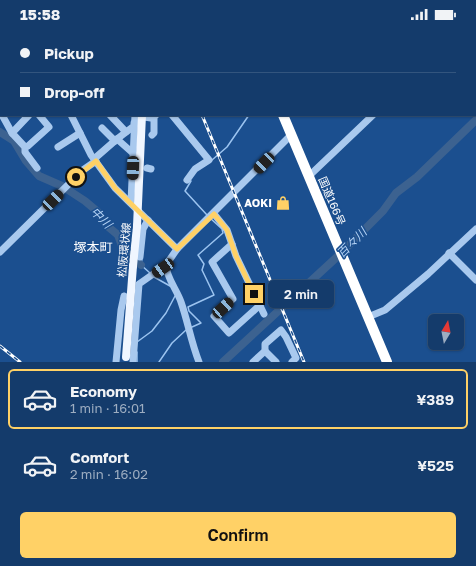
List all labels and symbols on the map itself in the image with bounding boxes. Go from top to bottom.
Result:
car [251,150,277,176]
car [127,156,139,180]
route start [67,168,85,186]
street label: 国道166号 [316,174,349,227]
car [40,187,66,213]
shop icon: AOKI [275,195,291,211]
place label: AOKI [244,196,272,209]
water label: 中川 [88,204,117,233]
street label: 松阪環状線 [115,222,132,278]
water label: 百々川 [334,223,371,261]
district label: 塚本町 [73,239,113,255]
car [150,256,176,280]
callout: 2 min [268,280,334,308]
route end [245,285,263,303]
car [210,296,236,320]
north arrow [428,314,464,350]

